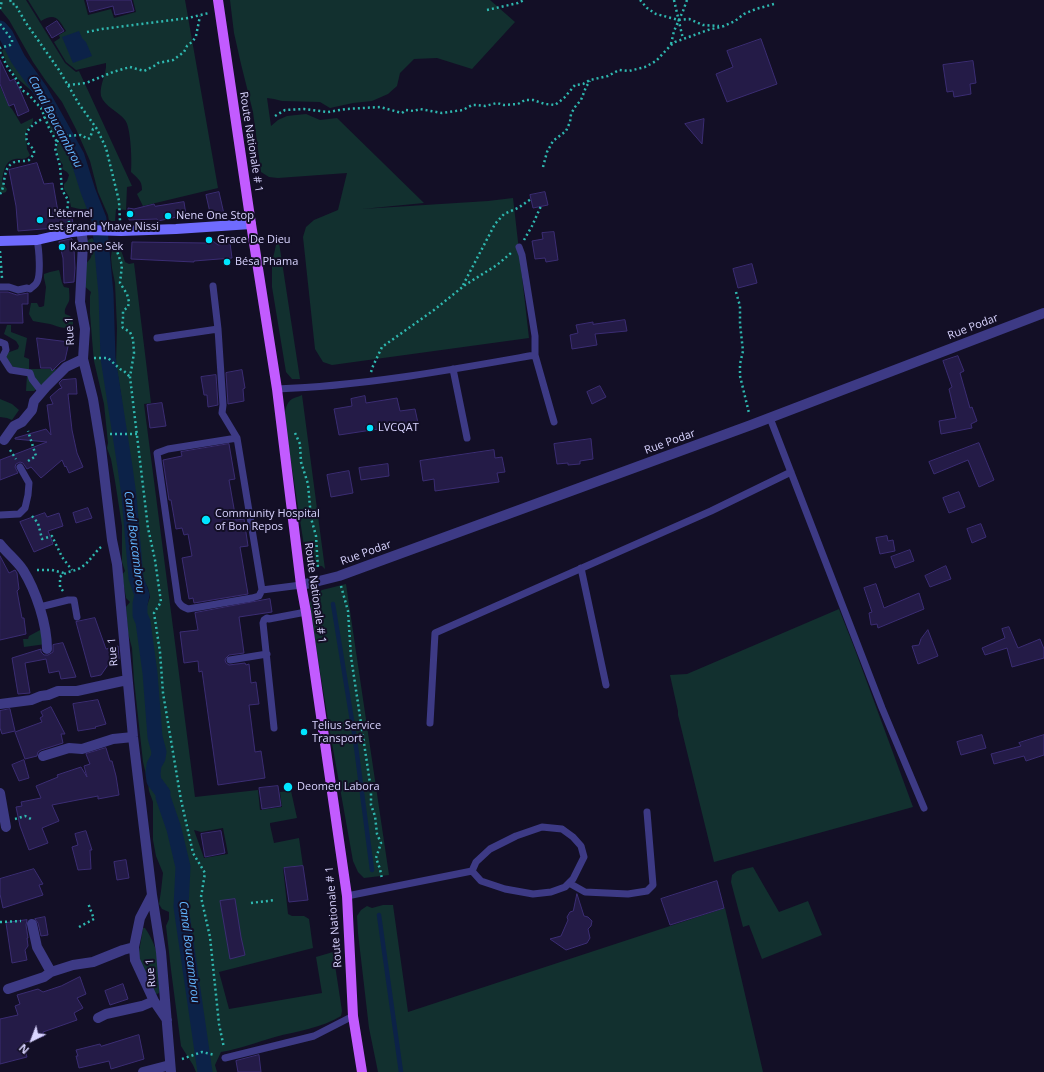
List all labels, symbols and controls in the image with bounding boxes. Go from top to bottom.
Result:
water label: Canal Boucambrou [25,73,85,171]
street label: Route Nationale # 1 [237,91,265,193]
place label: L'éternel est grand [48,207,96,233]
marker: Yhave Nissi [125,209,135,219]
place label: Nene One Stop [176,209,254,223]
marker: Nene One Stop [163,211,173,221]
marker: L'éternel est grand [35,215,45,225]
place label: Yhave Nissi [101,220,159,234]
place label: Grace De Dieu [217,233,291,247]
marker: Grace De Dieu [204,235,214,245]
place label: Kanpe Sèk [70,240,123,254]
marker: Kanpe Sèk [57,242,67,252]
place label: Bésa Phama [235,255,298,269]
marker: Bésa Phama [222,257,232,267]
street label: Rue Podar [946,311,1000,343]
street label: Rue 1 [63,316,77,346]
place label: LVCQAT [378,421,419,435]
marker: LVCQAT [365,423,375,433]
street label: Rue Podar [643,427,697,457]
water label: Canal Boucambrou [121,490,147,594]
place label: Community Hospital of Bon Repos [215,507,320,533]
marker: Community Hospital of Bon Repos [200,514,212,526]
street label: Rue Podar [339,538,393,568]
street label: Route Nationale # 1 [301,542,329,644]
street label: Rue 1 [105,637,121,667]
place label: Telius Service Transport [312,719,381,745]
marker: Telius Service Transport [299,727,309,737]
place label: Deomed Labora [297,780,380,794]
marker: Deomed Labora [282,781,294,793]
street label: Route Nationale # 1 [323,866,345,968]
water label: Canal Boucambrou [176,900,202,1004]
street label: Rue 1 [143,958,159,988]
north arrow [12,1020,52,1060]
text: N [15,1041,32,1058]

